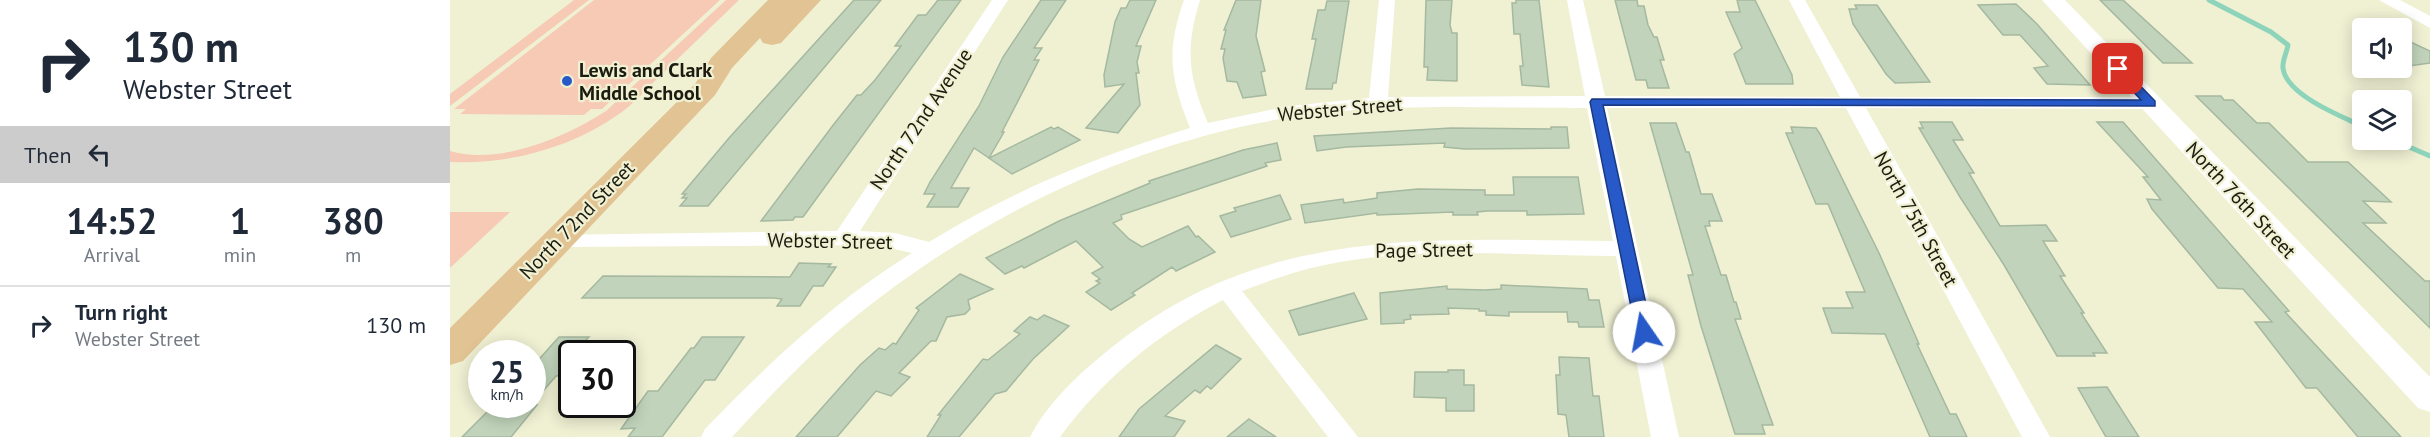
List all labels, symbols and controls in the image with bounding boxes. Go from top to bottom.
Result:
map controls [2352,18,2412,150]
button: sound [2352,18,2412,78]
text: 130 m [123,19,239,74]
icon: right [24,24,102,102]
street label: North 72nd Avenue [864,43,978,195]
pin [2092,43,2143,94]
icon: arrive [2101,52,2134,85]
place label: Lewis and Clark Middle School [579,57,712,106]
text: Webster Street [123,72,292,106]
marker: Lewis and Clark Middle School [560,74,574,88]
button: layers [2352,90,2412,150]
street label: Webster Street [1277,91,1404,127]
street label: North 76th Street [2180,136,2302,264]
icon: left [83,138,116,171]
text: Then [24,141,71,169]
street label: North 75th Street [1868,147,1964,291]
street label: North 72nd Street [514,155,640,285]
text: 14:52 [66,197,158,244]
text: 1 [230,197,250,244]
text: 380 [323,197,384,244]
street label: Webster Street [767,227,893,255]
street label: Page Street [1375,236,1473,264]
text: Arrival [84,242,140,268]
text: min [224,242,256,268]
text: m [345,242,361,268]
text: Turn right [75,298,167,326]
position arrow [1612,300,1676,364]
icon: right [24,309,57,342]
text: 130 m [366,311,426,339]
text: Webster Street [75,326,200,352]
speed limit sign: 30 [558,340,636,418]
text: 25 [490,352,524,391]
text: km/h [491,385,523,404]

